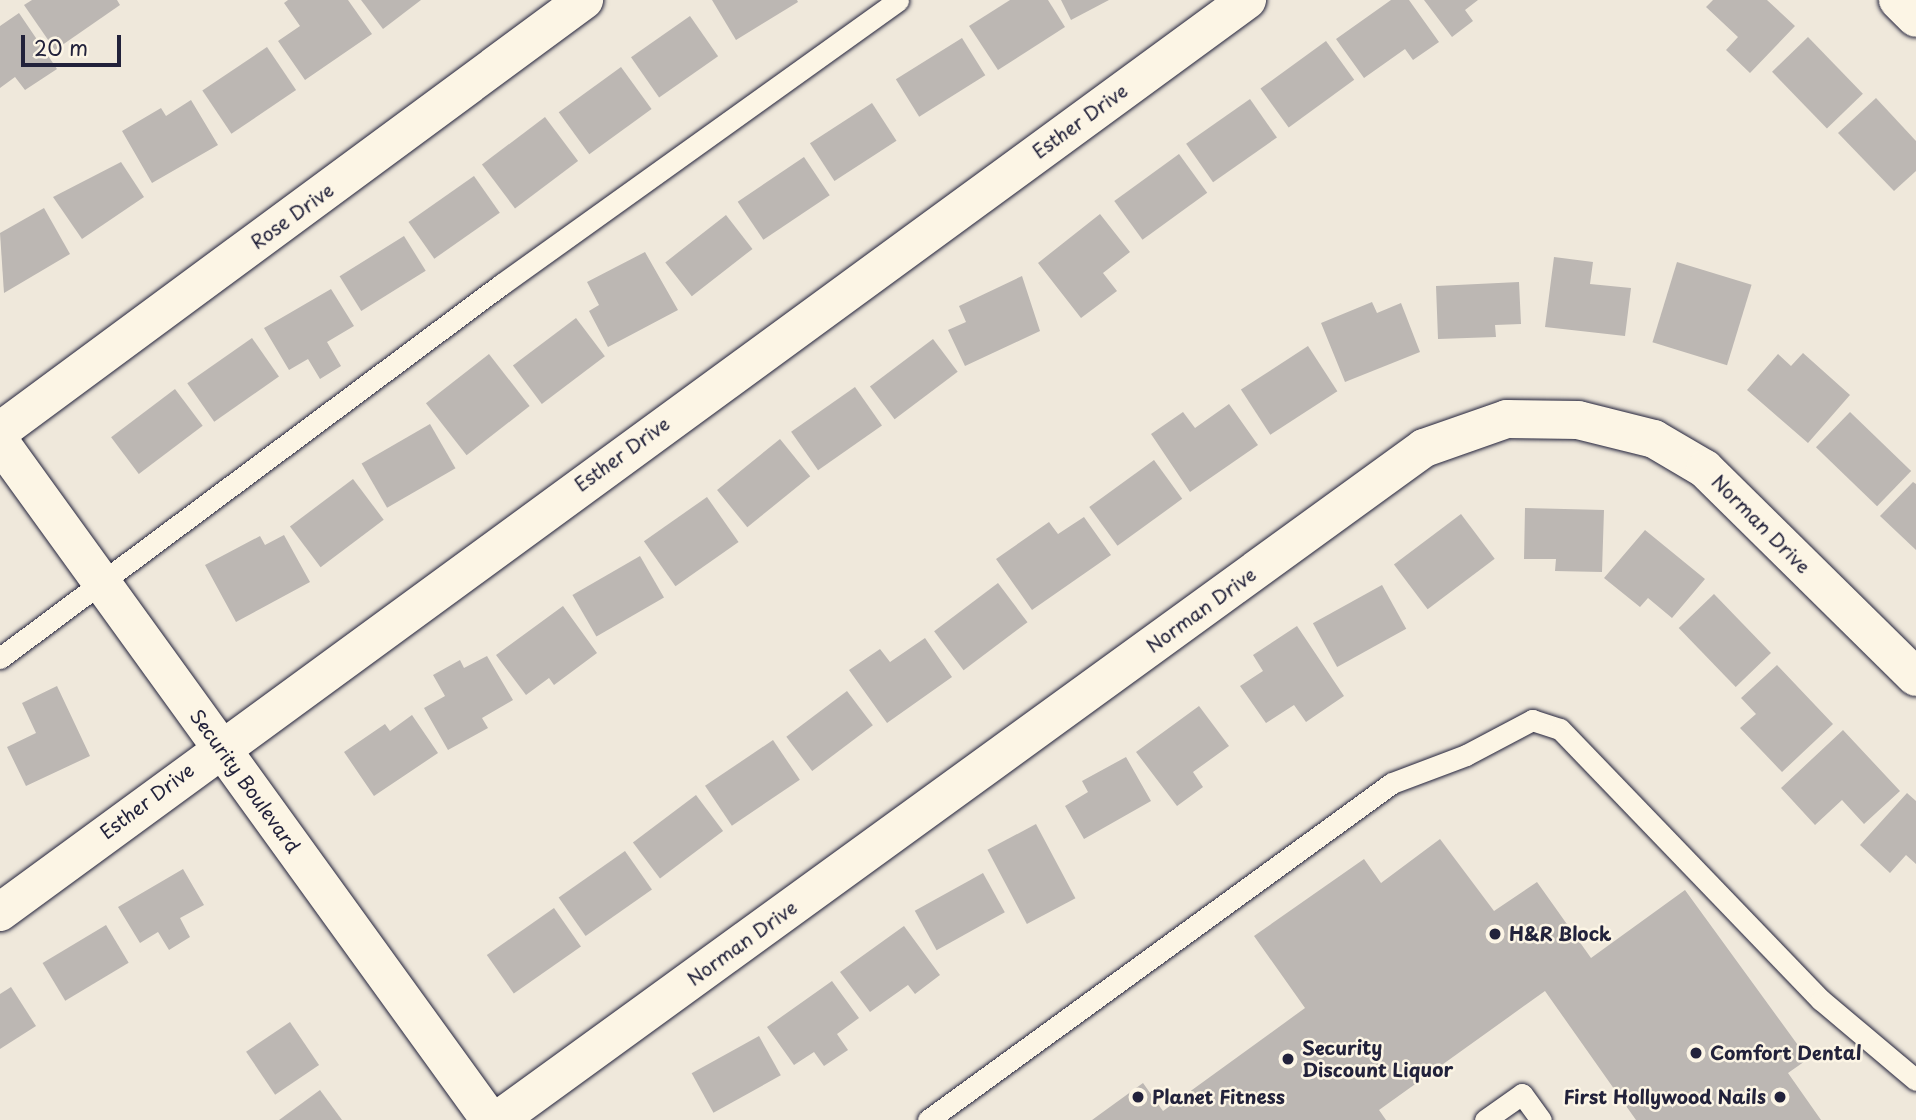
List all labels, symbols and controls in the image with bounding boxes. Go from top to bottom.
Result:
scale bar [24,21,124,65]
text: 20 m [34,31,88,63]
street label: Esther Drive [1028,79,1132,163]
street label: Rose Drive [246,178,338,254]
street label: Esther Drive [570,412,674,496]
street label: Norman Drive [1707,470,1815,578]
street label: Norman Drive [1142,563,1260,657]
street label: Security Boulevard [185,705,305,857]
street label: Esther Drive [95,758,199,844]
street label: Norman Drive [683,896,801,990]
place label: H&R Block [1509,923,1613,945]
marker: H&R Block [1487,926,1503,942]
place label: Security Discount Liquor [1302,1037,1454,1081]
place label: Comfort Dental [1710,1042,1863,1064]
marker: Comfort Dental [1688,1045,1704,1061]
marker: Security Discount Liquor [1280,1051,1296,1067]
place label: Planet Fitness [1152,1086,1287,1108]
place label: First Hollywood Nails [1564,1086,1766,1108]
marker: Planet Fitness [1130,1089,1146,1105]
marker: First Hollywood Nails [1772,1089,1788,1105]

